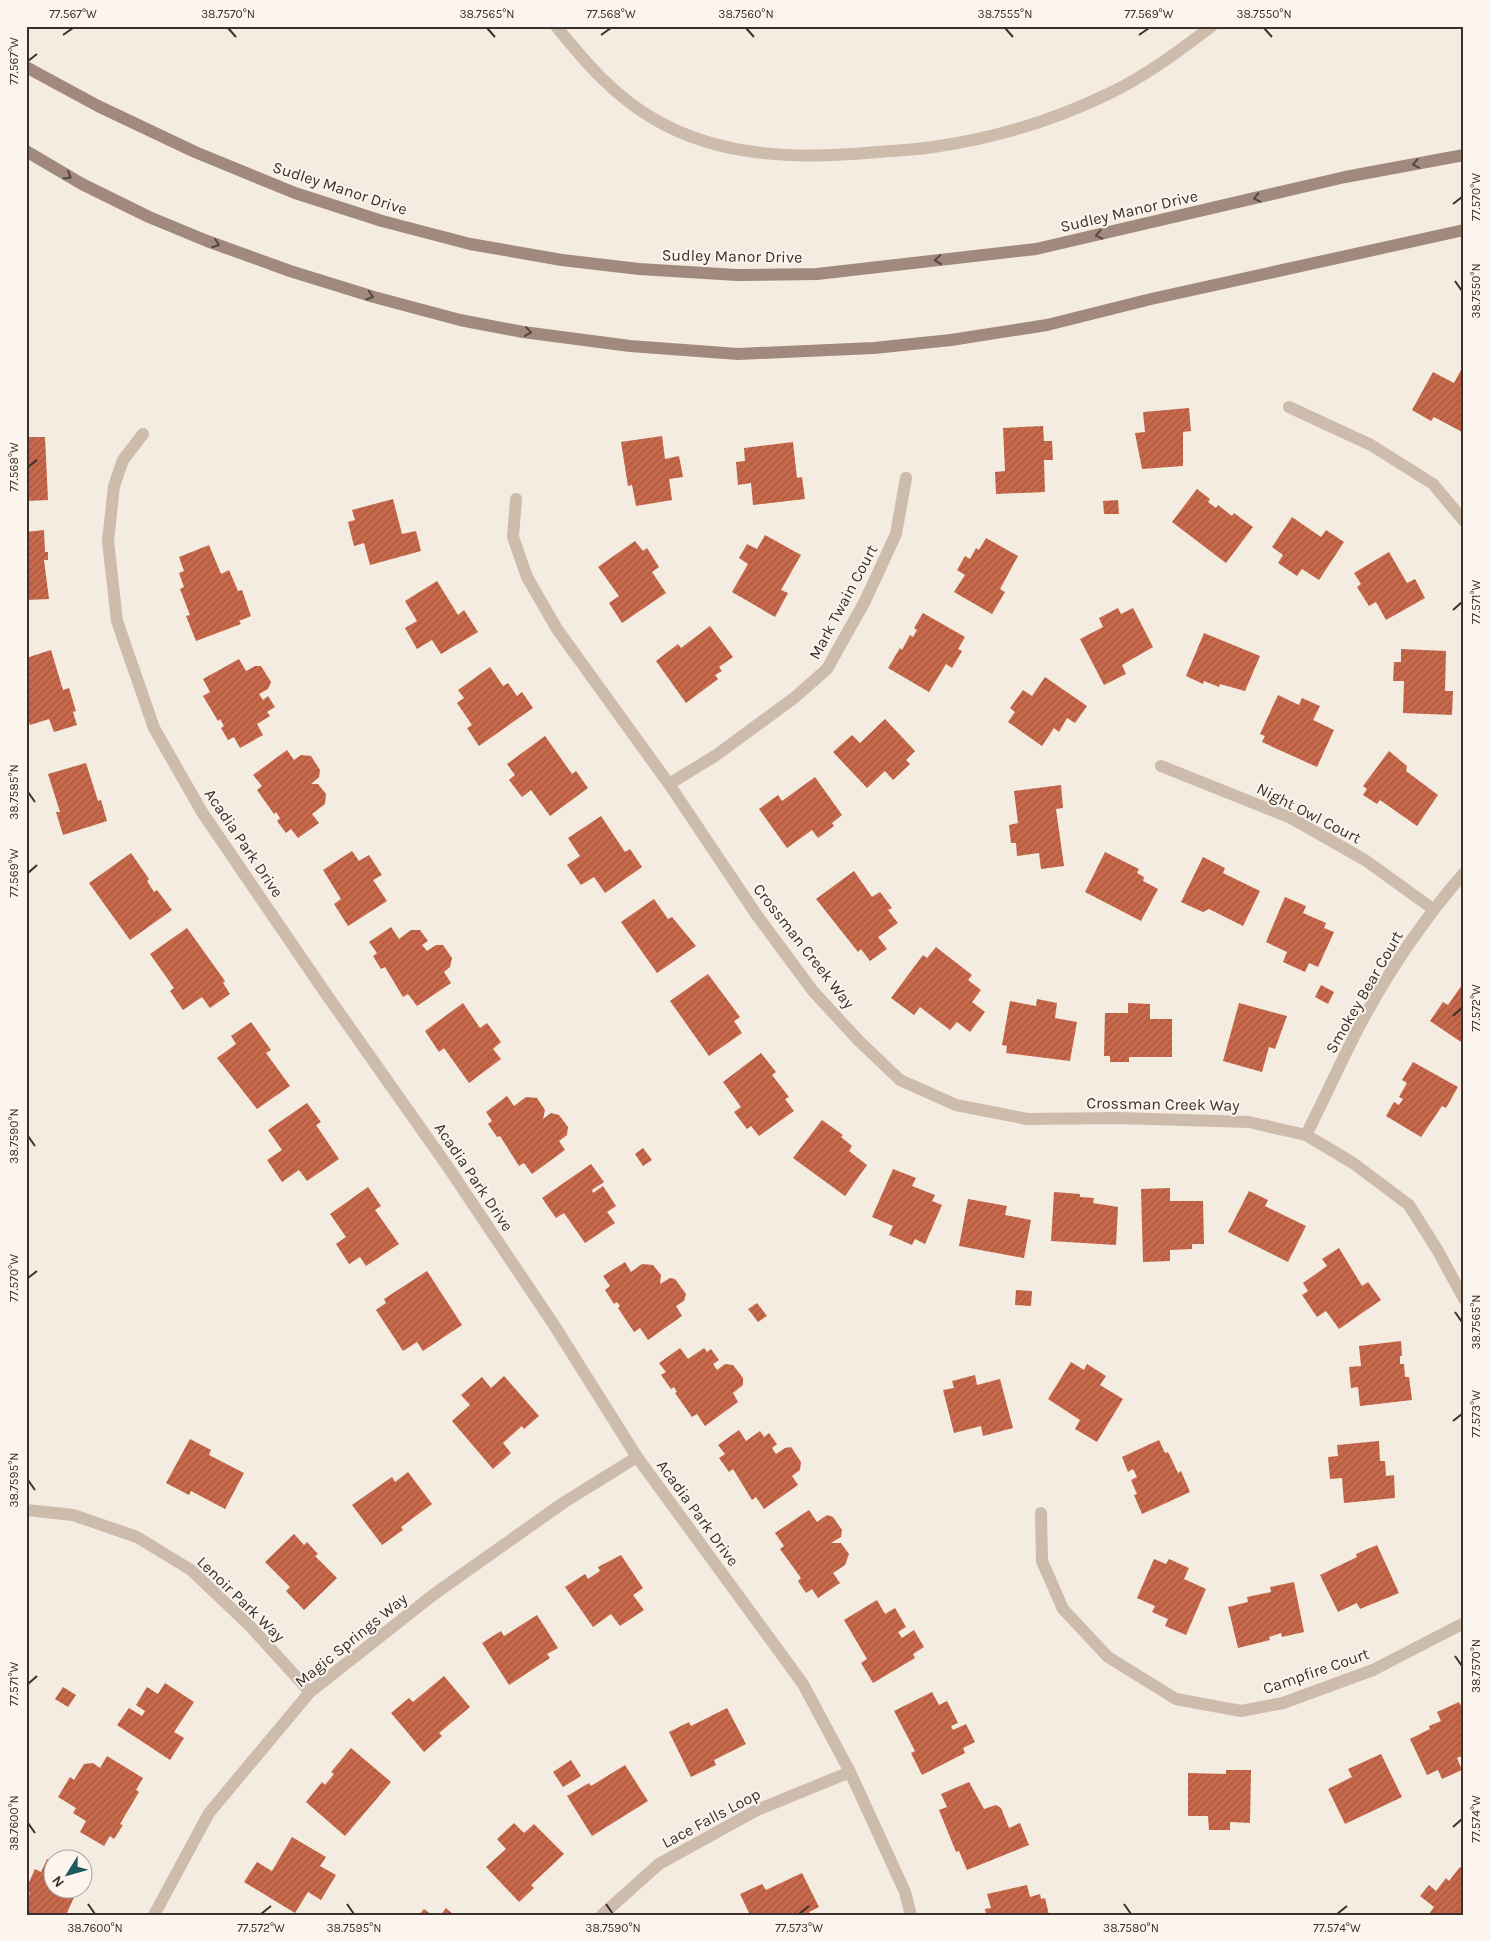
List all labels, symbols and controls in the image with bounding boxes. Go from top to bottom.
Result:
text: 77.567°W [49,7,97,21]
text: 38.7570°N [201,7,255,21]
text: 38.7565°N [460,7,514,21]
text: 77.568°W [586,7,636,21]
text: 38.7560°N [718,7,774,21]
text: 38.7555°N [978,7,1032,21]
text: 77.569°W [1125,7,1174,21]
text: 38.7550°N [1236,7,1292,21]
text: 77.567°W [7,37,21,85]
street label: Sudley Manor Drive [270,157,410,219]
one-way arrow [1411,158,1420,169]
one-way arrow [63,169,72,179]
text: 77.570°W [1469,173,1483,221]
street label: Sudley Manor Drive [1058,186,1200,236]
one-way arrow [1252,192,1261,203]
one-way arrow [1094,229,1103,240]
one-way arrow [211,238,220,248]
street label: Sudley Manor Drive [662,245,802,267]
one-way arrow [934,254,942,265]
text: 38.7550°N [1469,263,1483,319]
one-way arrow [365,290,373,300]
one-way arrow [524,327,532,337]
text: 77.568°W [7,442,21,492]
street label: Mark Twain Court [805,541,881,663]
text: 77.571°W [1469,579,1483,624]
text: 38.7585°N [7,764,21,820]
street label: Night Owl Court [1254,779,1364,847]
street label: Acadia Park Drive [201,785,287,901]
text: 77.569°W [7,848,21,897]
street label: Crossman Creek Way [749,880,859,1013]
street label: Smokey Bear Court [1321,927,1407,1057]
text: 77.572°W [1469,984,1483,1032]
street label: Crossman Creek Way [1086,1093,1240,1115]
text: 38.7590°N [7,1108,21,1164]
street label: Acadia Park Drive [431,1119,517,1235]
text: 77.570°W [7,1254,21,1302]
text: 38.7565°N [1469,1295,1483,1349]
text: 77.573°W [1469,1390,1483,1438]
text: 38.7595°N [7,1452,21,1508]
street label: Acadia Park Drive [653,1456,743,1570]
street label: Lenoir Park Way [193,1552,289,1646]
street label: Magic Springs Way [291,1589,411,1691]
text: 38.7570°N [1469,1639,1483,1693]
street label: Campfire Court [1260,1644,1372,1698]
text: 77.571°W [7,1661,21,1706]
street label: Lace Falls Loop [658,1784,764,1852]
text: 38.7600°N [7,1795,21,1851]
text: 77.574°W [1469,1795,1483,1843]
north arrow [42,1848,92,1898]
text: N [48,1872,68,1891]
text: 38.7600°N [67,1921,123,1935]
text: 77.572°W [237,1921,285,1935]
text: 38.7595°N [326,1921,382,1935]
text: 38.7590°N [585,1921,641,1935]
text: 77.573°W [775,1921,823,1935]
text: 38.7580°N [1103,1921,1159,1935]
text: 77.574°W [1313,1921,1361,1935]

